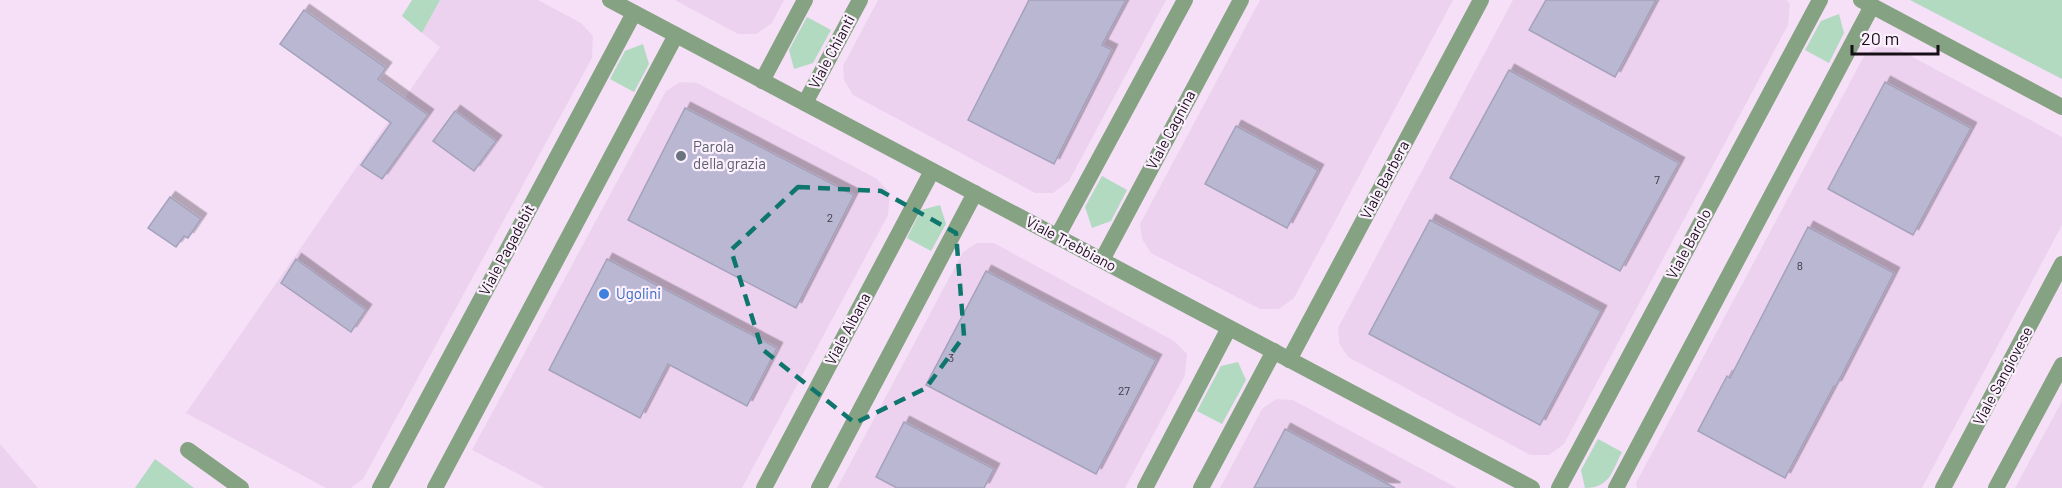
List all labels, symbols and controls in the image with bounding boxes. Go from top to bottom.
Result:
street label: Viale Chianti [804,12,858,91]
scale bar [1852,18,1938,56]
text: 20 m [1861,27,1899,49]
street label: Viale Cagnina [1142,87,1199,172]
place label: Parola della grazia [693,137,766,172]
street label: Viale Barbera [1356,137,1412,222]
marker: Parola della grazia [674,149,688,163]
house number: 7 [1654,172,1660,186]
street label: Viale Pagadebit [475,201,538,298]
street label: Viale Barolo [1662,205,1714,282]
house number: 2 [827,210,833,224]
street label: Viale Trebbiano [1023,212,1120,275]
house number: 8 [1797,258,1803,272]
place label: Ugolini [616,284,661,302]
marker: Ugolini [597,287,611,301]
street label: Viale Albana [821,289,874,368]
street label: Viale Sangiovese [1969,323,2036,428]
house number: 3 [948,350,954,364]
house number: 27 [1118,383,1130,397]

